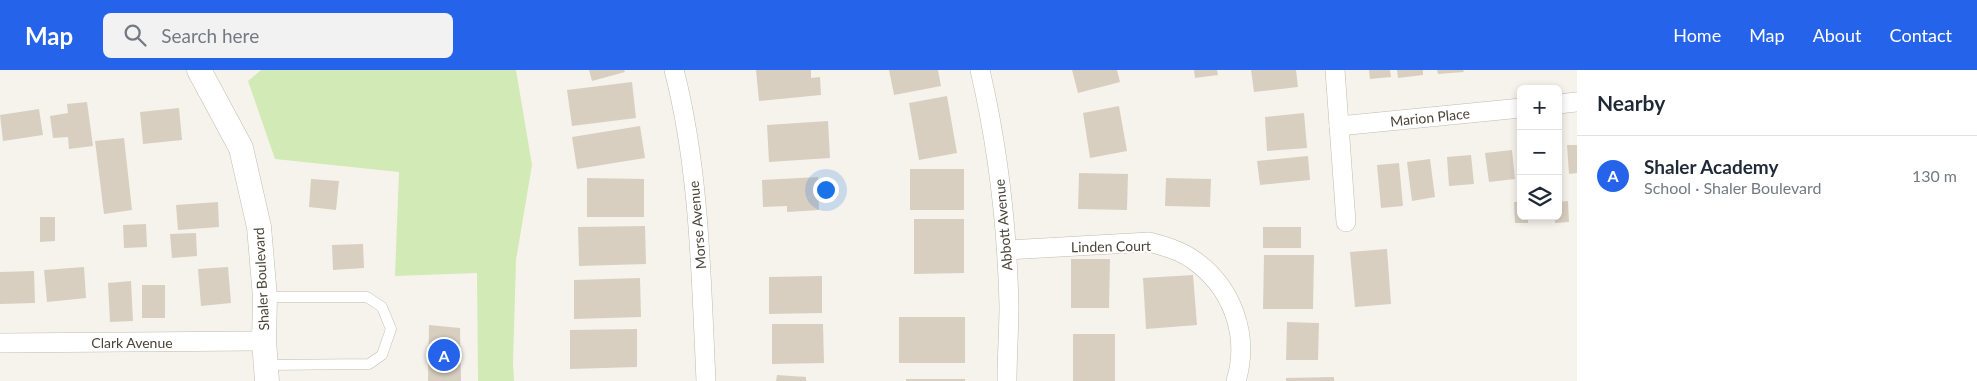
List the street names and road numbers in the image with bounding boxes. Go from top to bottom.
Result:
street label: Marion Place [1389,104,1471,130]
street label: Abbott Avenue [991,178,1015,272]
street label: Morse Avenue [685,180,709,270]
street label: Shaler Boulevard [250,227,272,331]
street label: Linden Court [1071,237,1151,255]
street label: Clark Avenue [91,334,173,351]

